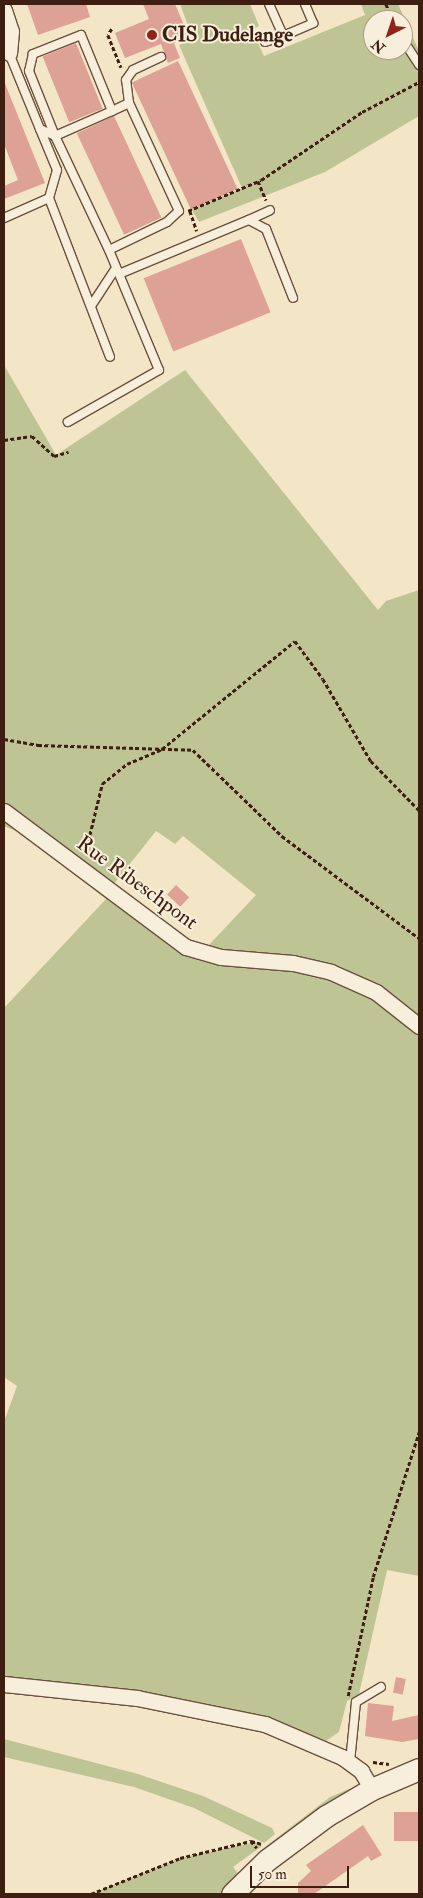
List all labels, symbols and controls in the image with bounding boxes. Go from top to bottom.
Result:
north arrow [363,10,413,60]
place label: CIS Dudelange [162,22,293,48]
marker: CIS Dudelange [146,29,158,41]
text: N [368,35,389,56]
street label: Rue Ribeschpont [72,831,202,935]
scale bar [253,1856,352,1888]
text: 50 m [258,1865,287,1884]

